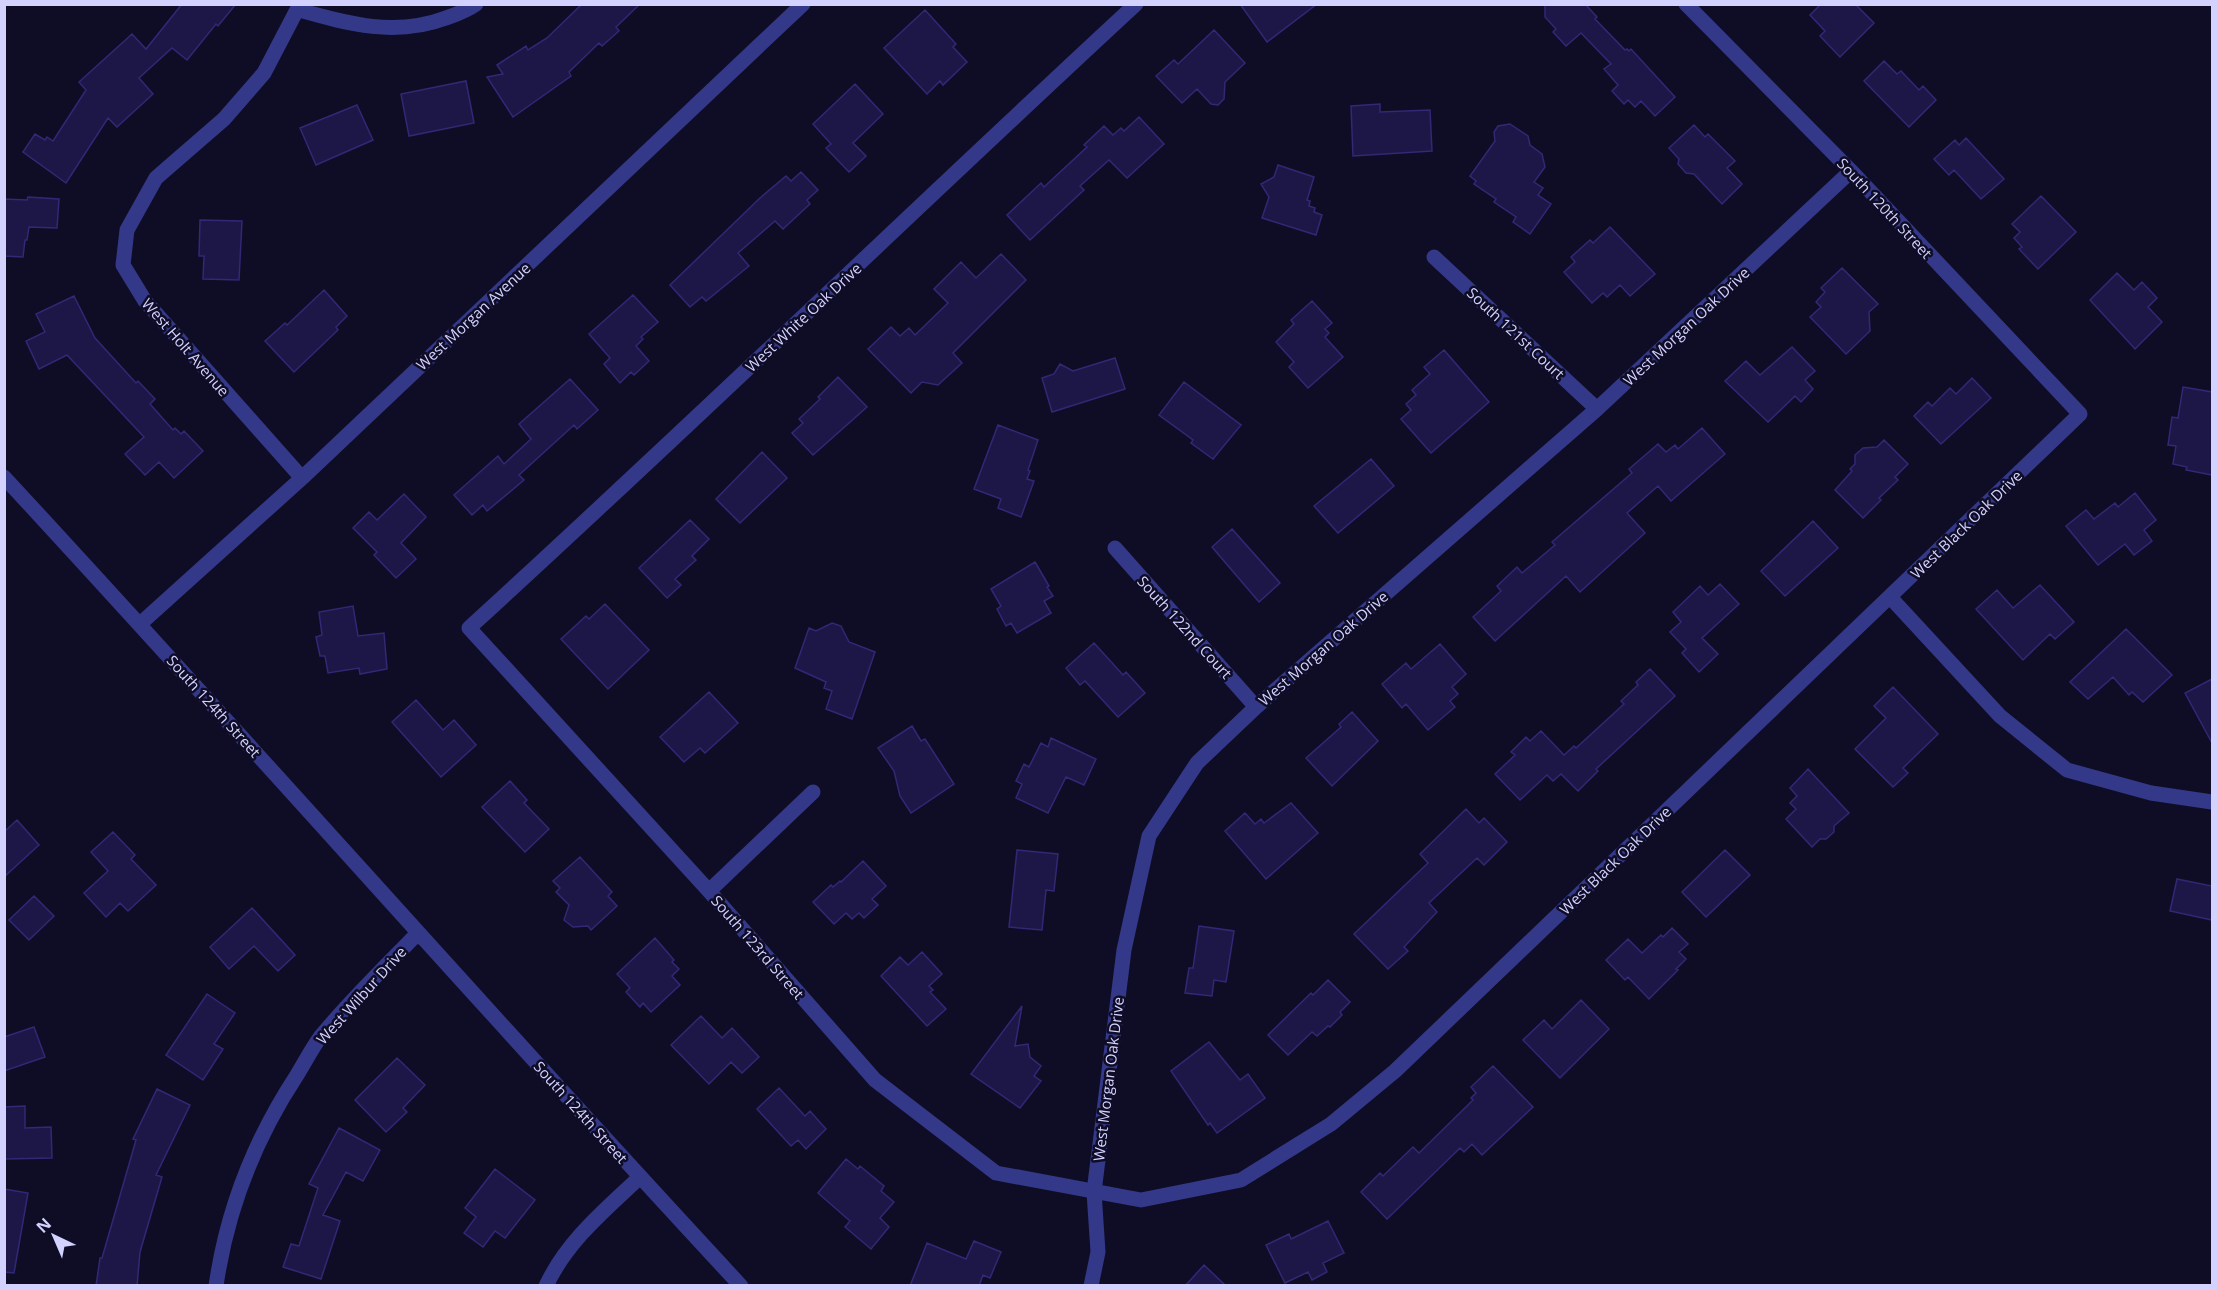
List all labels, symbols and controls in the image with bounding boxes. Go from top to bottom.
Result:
street label: South 120th Street [1833,153,1937,263]
street label: West Morgan Avenue [412,258,534,374]
street label: West White Oak Drive [741,258,865,376]
street label: West Morgan Oak Drive [1619,262,1753,390]
street label: South 121st Court [1463,283,1569,383]
street label: West Holt Avenue [138,294,234,400]
street label: West Black Oak Drive [1906,465,2026,583]
street label: South 122nd Court [1133,571,1237,683]
street label: West Morgan Oak Drive [1254,586,1392,710]
street label: South 124th Street [163,651,265,761]
street label: West Black Oak Drive [1555,801,1675,919]
street label: South 123rd Street [707,891,809,1003]
street label: West Wilbur Drive [312,942,410,1048]
street label: West Morgan Oak Drive [1088,996,1128,1162]
street label: South 124th Street [530,1057,632,1167]
north arrow [24,1206,84,1266]
text: N [31,1213,56,1238]

